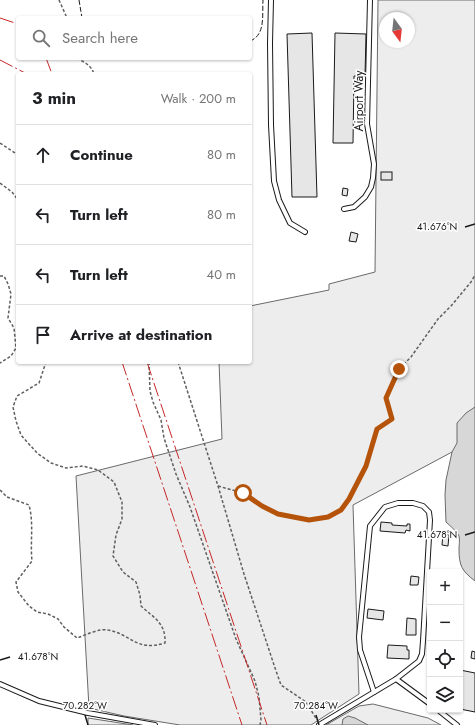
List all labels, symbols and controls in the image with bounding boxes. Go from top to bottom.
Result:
north arrow [379,12,415,48]
search box [16,16,252,60]
icon: search [30,27,52,49]
text: Search here [62,27,138,49]
street label: Airport Way [350,70,368,131]
text: 3 min [32,86,76,110]
text: Walk · 200 m [161,89,236,108]
icon: ahead [32,144,54,166]
text: Continue [70,144,133,166]
text: 80 m [207,145,236,164]
icon: left [32,204,54,226]
text: Turn left [70,204,128,226]
text: 80 m [207,205,236,224]
text: 41.676°N [417,219,457,234]
icon: left [32,264,54,286]
text: Turn left [70,264,128,286]
text: 40 m [207,265,236,284]
icon: arrive [32,324,54,346]
text: Arrive at destination [70,324,212,346]
route end [390,360,408,378]
route start [234,484,252,502]
text: 41.678°N [417,527,457,542]
map controls [427,569,463,713]
button: + [427,569,463,605]
button: − [427,605,463,641]
button: locate [427,641,463,677]
text: 41.678°N [18,649,58,664]
button: layers [427,677,463,713]
text: 70.282°W [63,698,107,713]
text: 70.284°W [294,698,338,713]

